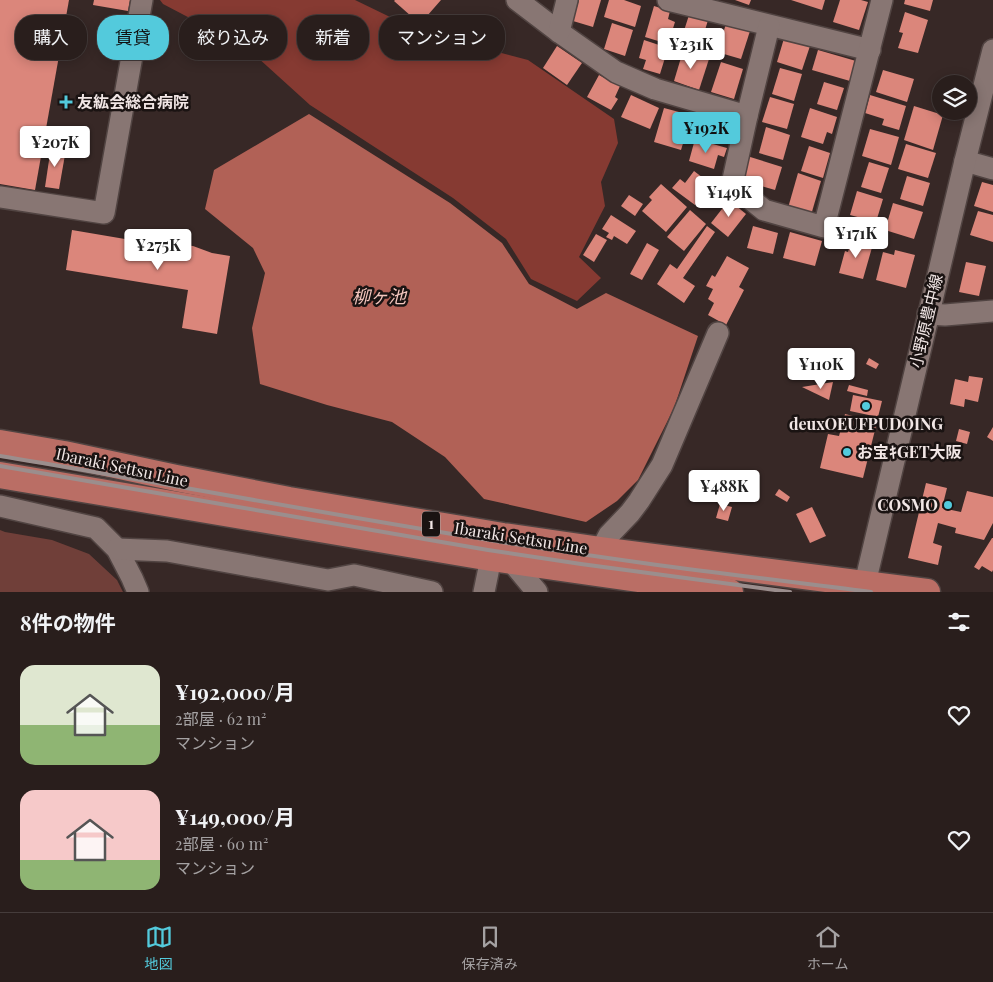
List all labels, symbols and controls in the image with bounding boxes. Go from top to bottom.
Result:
chip: 購入 [15,15,87,60]
chip: 賃貸 [97,15,169,60]
chip: 絞り込み [179,15,287,60]
chip: 新着 [297,15,369,60]
chip: マンション [379,15,505,60]
pin: ¥231K [656,28,726,70]
text: ¥231K [669,33,713,54]
map controls [932,75,977,120]
button: layers [932,75,977,120]
place label: 友紘会総合病院 [77,91,189,112]
marker: 友紘会総合病院 [59,95,73,109]
pin: ¥192K [671,112,741,154]
text: ¥192K [683,117,729,138]
pin: ¥207K [20,126,90,168]
text: ¥207K [31,131,79,152]
pin: ¥149K [694,176,764,218]
text: ¥149K [706,181,752,202]
pin: ¥171K [821,216,891,259]
text: ¥171K [835,222,877,243]
pin: ¥275K [123,228,193,271]
text: ¥275K [135,234,181,255]
street label: 小野原豊中線 [904,272,947,370]
water label: 柳ヶ池 [352,284,408,308]
pin: ¥110K [786,348,856,390]
text: ¥110K [799,353,843,374]
marker: deuxOEUFPUDOING [860,400,872,412]
place label: deuxOEUFPUDOING [789,413,943,434]
place label: お宝ｷGET大阪 [857,441,962,462]
street label: Ibaraki Settsu Line [54,442,190,491]
marker: お宝ｷGET大阪 [841,446,853,458]
pin: ¥488K [689,470,759,512]
text: ¥488K [700,475,748,496]
place label: COSMO [877,494,938,515]
marker: COSMO [942,499,954,511]
road number: 1 [422,512,440,536]
street label: Ibaraki Settsu Line [453,517,589,558]
text: 8件の物件 [20,608,116,636]
icon: filters [945,608,973,636]
text: ¥192,000/月 [175,677,295,705]
icon: home [60,685,120,745]
icon: heart [945,701,973,729]
text: 2部屋 · 62 m² [175,708,266,729]
text: マンション [175,732,255,753]
text: ¥149,000/月 [175,802,295,830]
icon: home [60,810,120,870]
icon: heart [945,826,973,854]
text: 2部屋 · 60 m² [175,833,268,854]
text: マンション [175,857,255,878]
tab: 地図 [145,923,173,973]
tab: 保存済み [462,923,518,973]
tab: ホーム [807,923,848,973]

